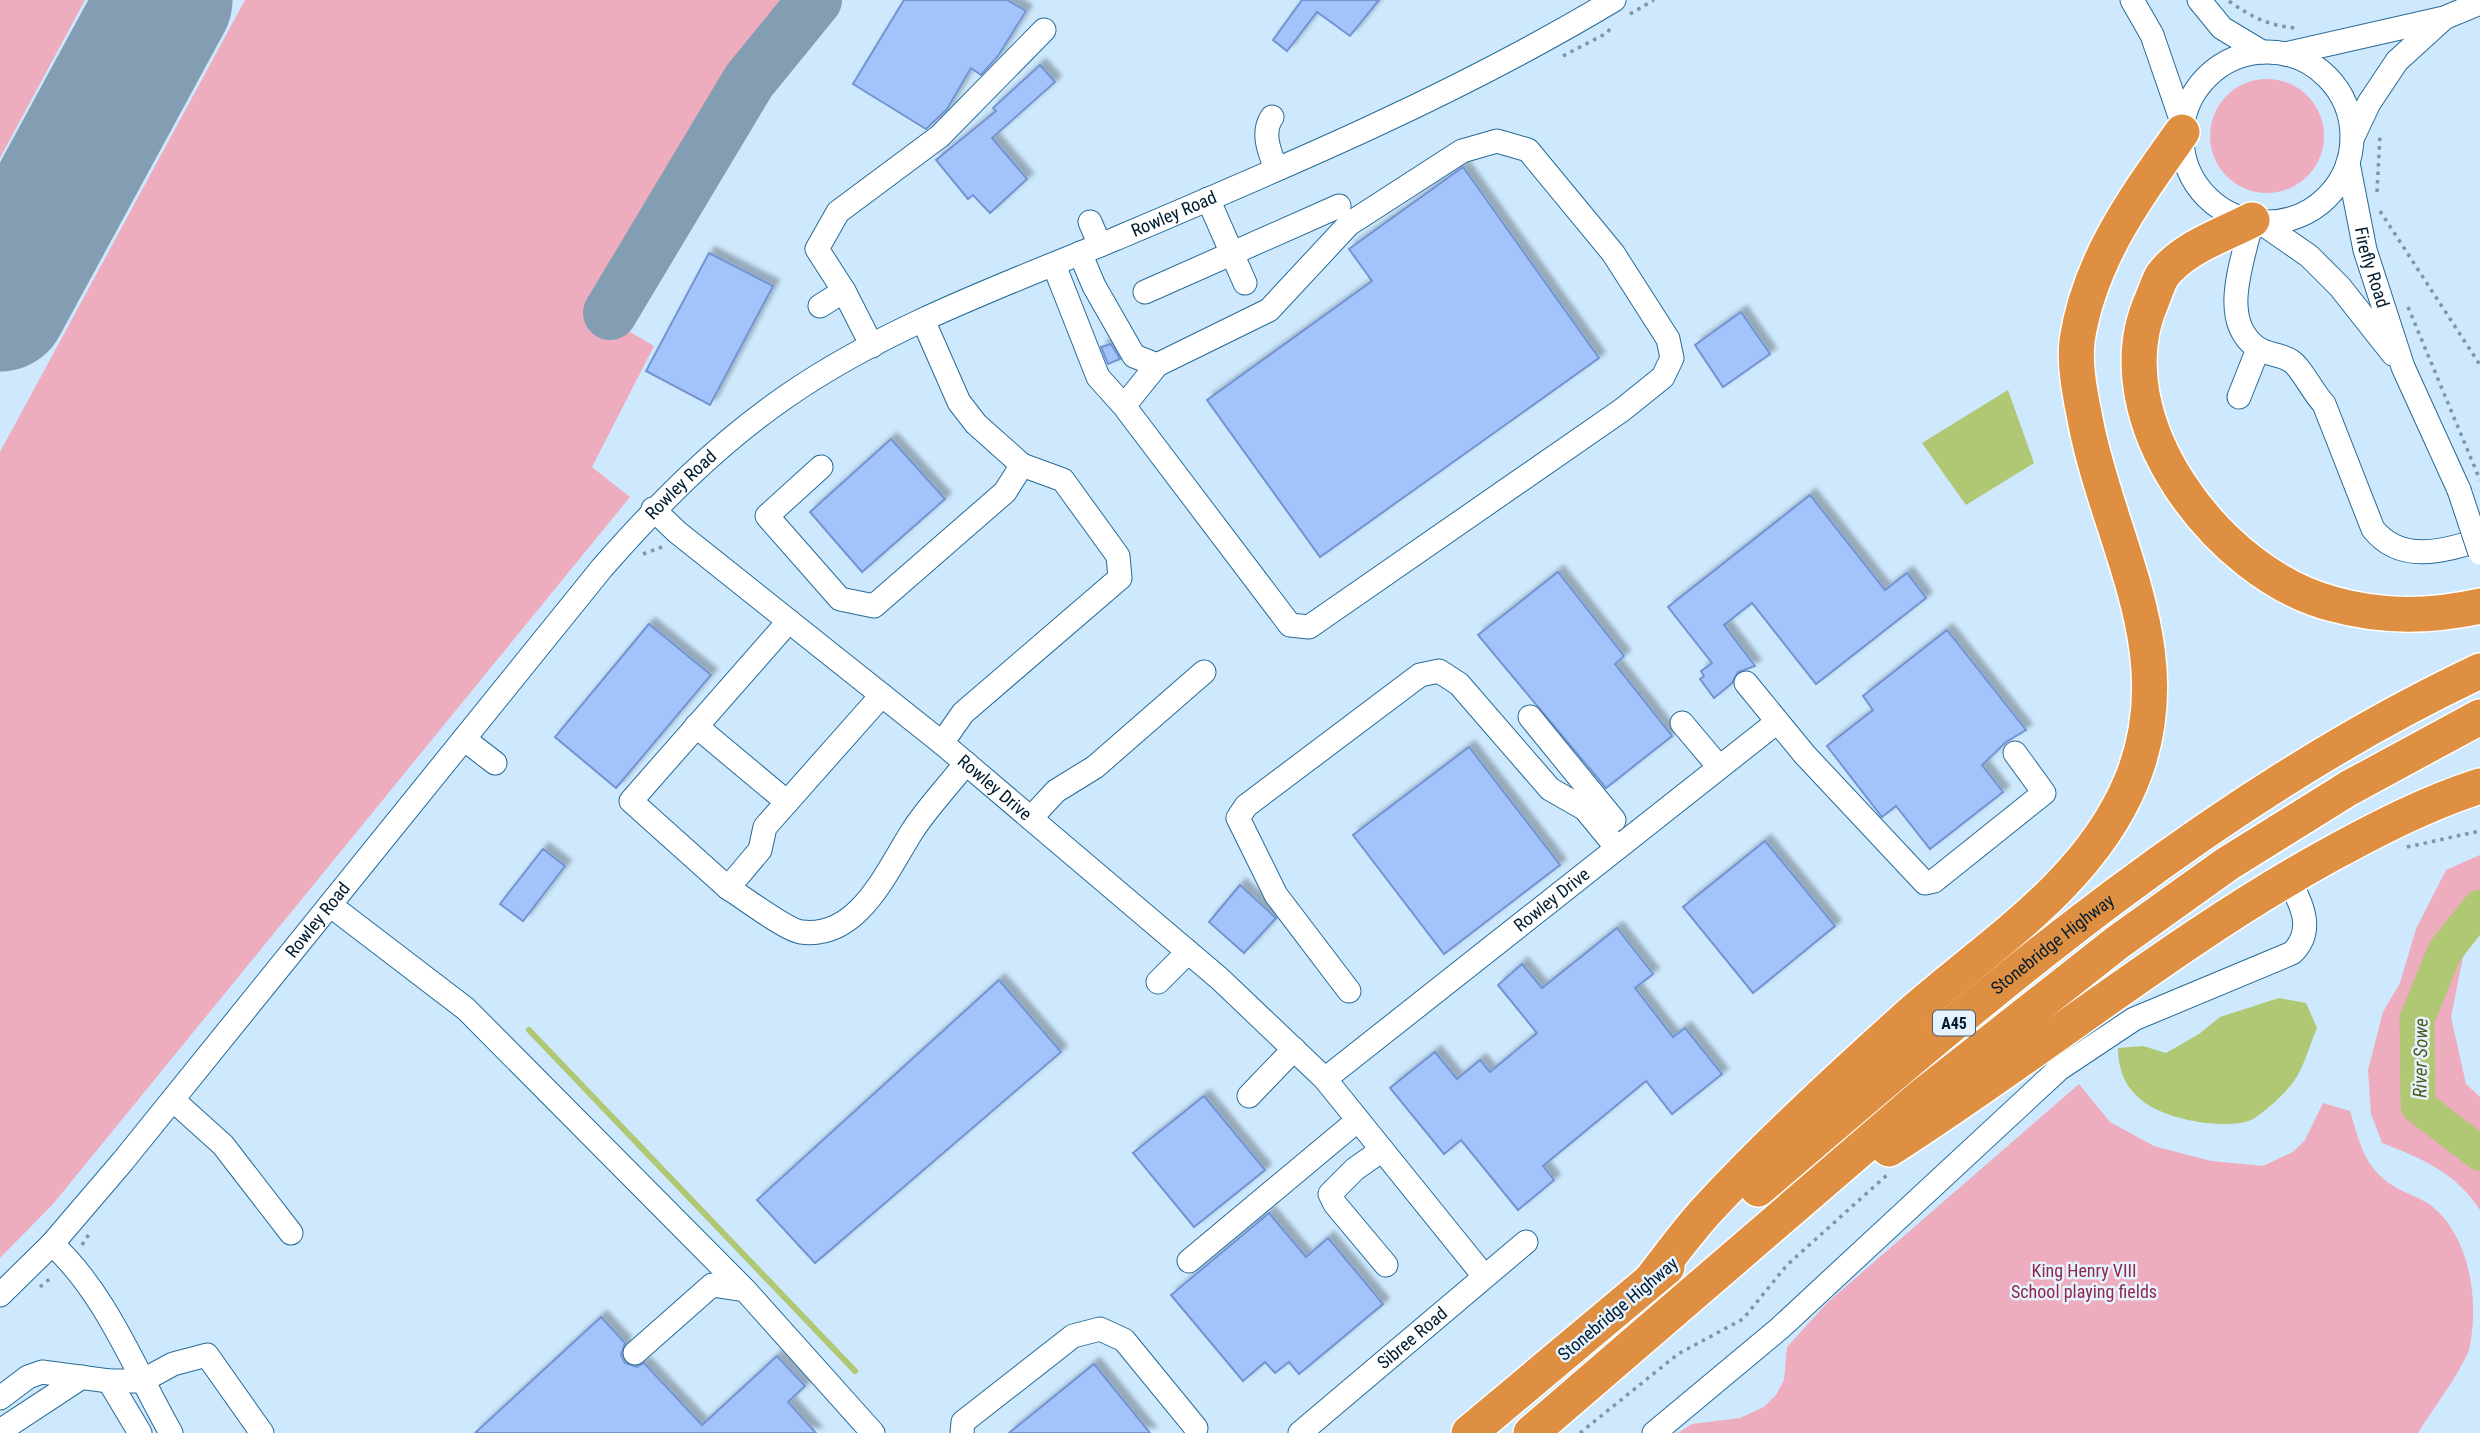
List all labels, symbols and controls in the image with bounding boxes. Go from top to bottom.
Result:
street label: Rowley Road [1128,186,1220,241]
street label: Firefly Road [2351,225,2394,310]
street label: Rowley Road [641,445,720,524]
street label: Rowley Drive [954,750,1036,825]
street label: Rowley Drive [1510,863,1593,936]
street label: Rowley Road [281,878,354,961]
street label: Stonebridge Highway [1987,889,2118,999]
road number: A45 [1933,1010,1975,1036]
water label: River Sowe [2408,1018,2433,1098]
street label: Stonebridge Highway [1553,1252,1682,1365]
park label: King Henry VIII School playing fields [2011,1260,2157,1302]
street label: Sibree Road [1373,1302,1451,1373]

